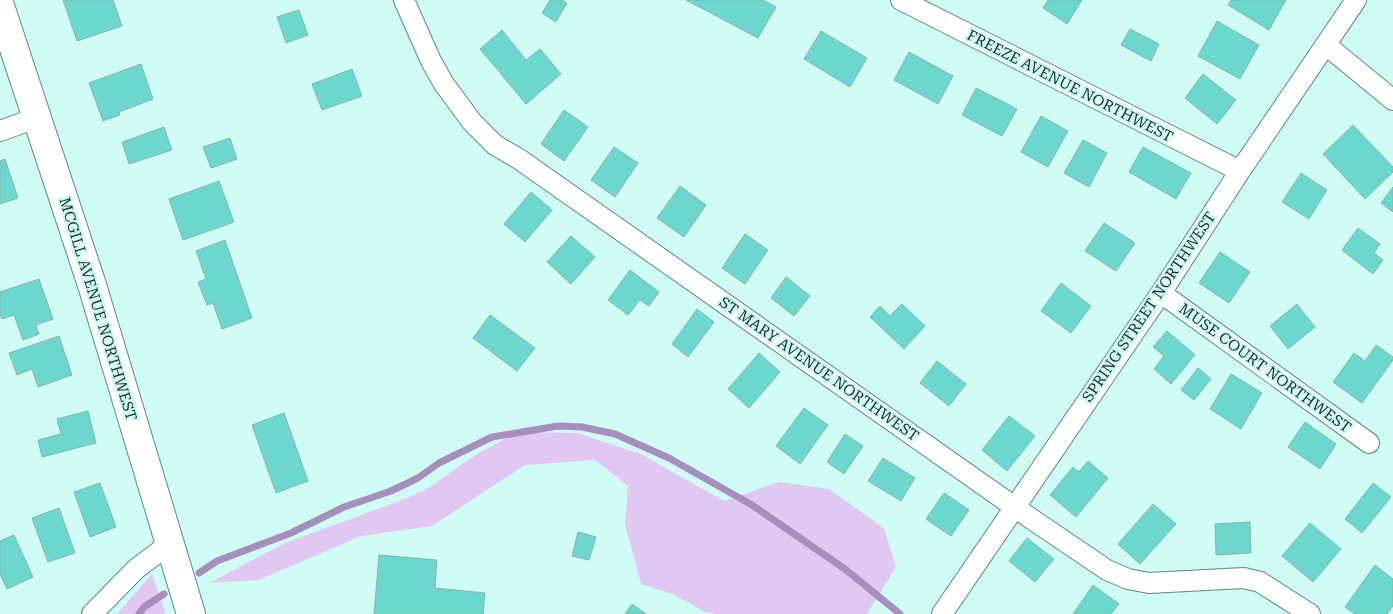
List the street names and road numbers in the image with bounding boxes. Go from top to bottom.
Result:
street label: FREEZE AVENUE NORTHWEST [964,26,1176,146]
street label: MCGILL AVENUE NORTHWEST [55,195,141,423]
street label: SPRING STREET NORTHWEST [1079,209,1219,405]
street label: ST MARY AVENUE NORTHWEST [716,293,922,445]
street label: MUSE COURT NORTHWEST [1175,300,1355,436]

